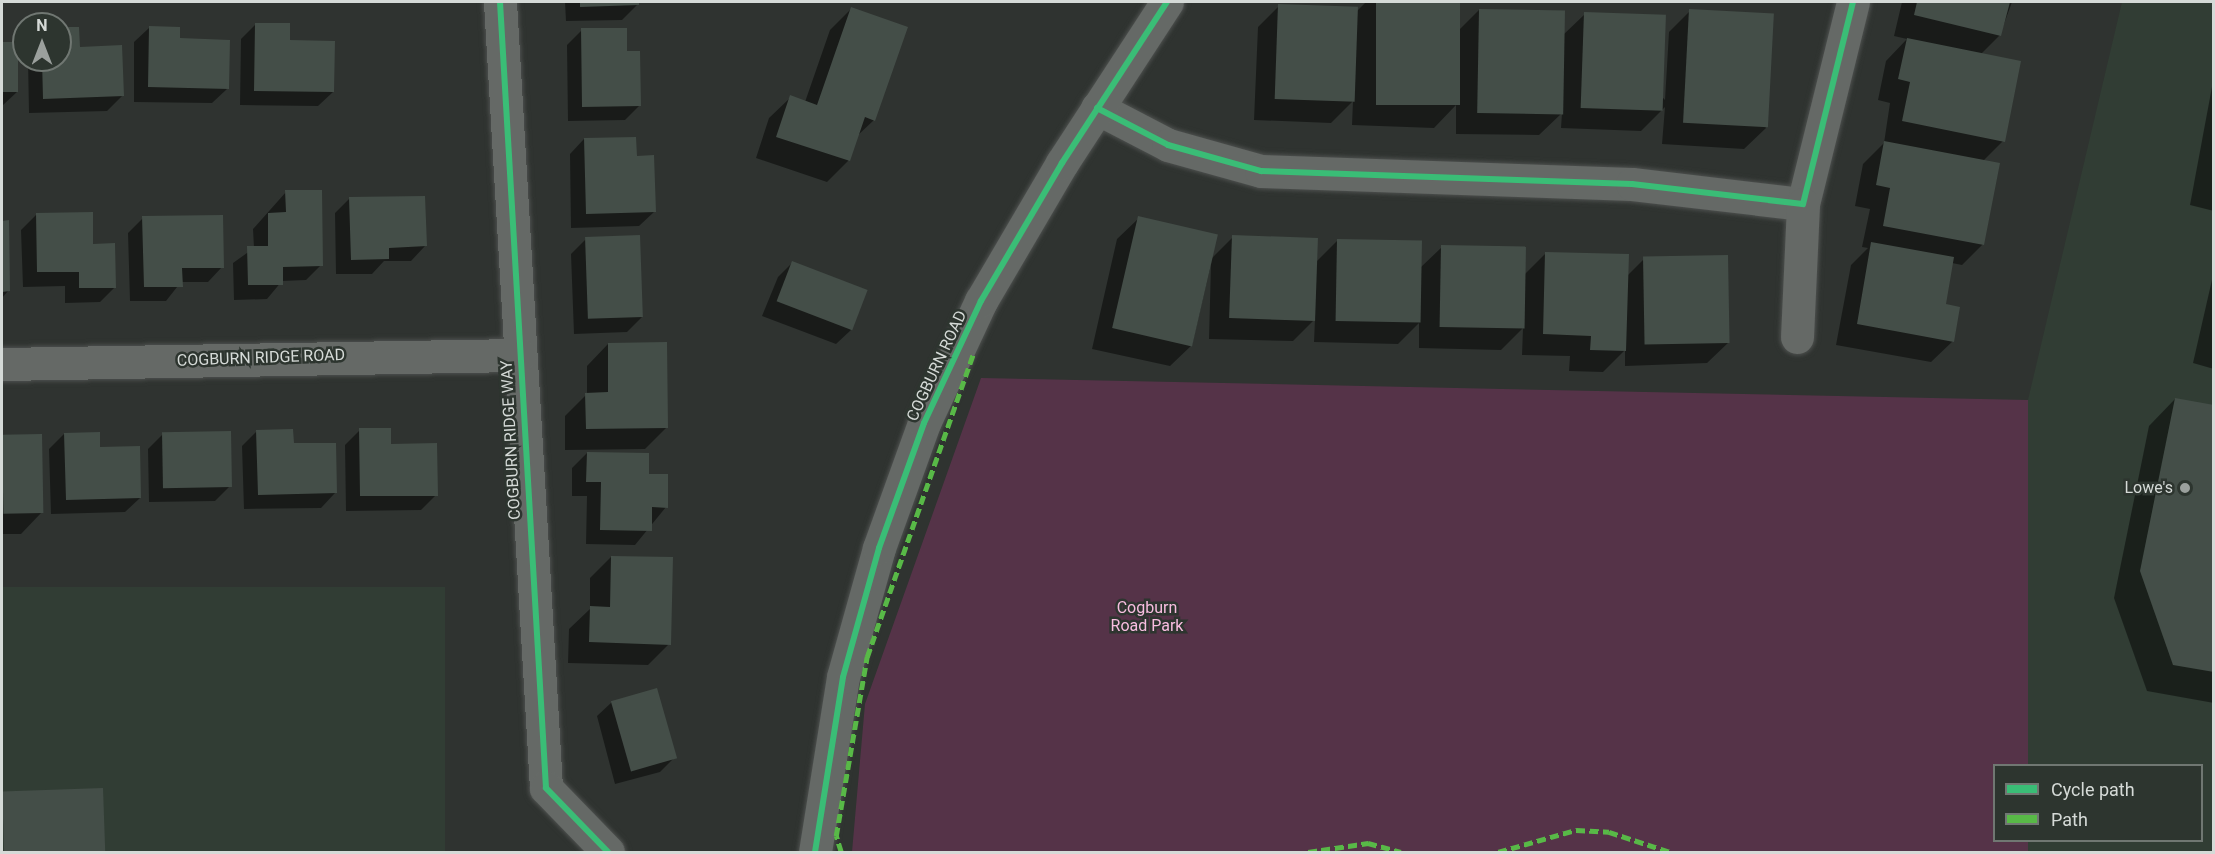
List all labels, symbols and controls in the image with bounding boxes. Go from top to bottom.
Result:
north arrow [12,12,72,72]
text: N [36,16,48,35]
street label: COGBURN ROAD [903,308,971,424]
street label: COGBURN RIDGE ROAD [177,345,345,371]
street label: COGBURN RIDGE WAY [497,360,525,520]
place label: Lowe's [2124,478,2173,498]
marker: Lowe's [2178,481,2192,495]
park label: Cogburn Road Park [1111,598,1183,636]
legend [1993,764,2203,842]
text: Cycle path [2051,779,2135,800]
text: Path [2051,809,2088,830]

